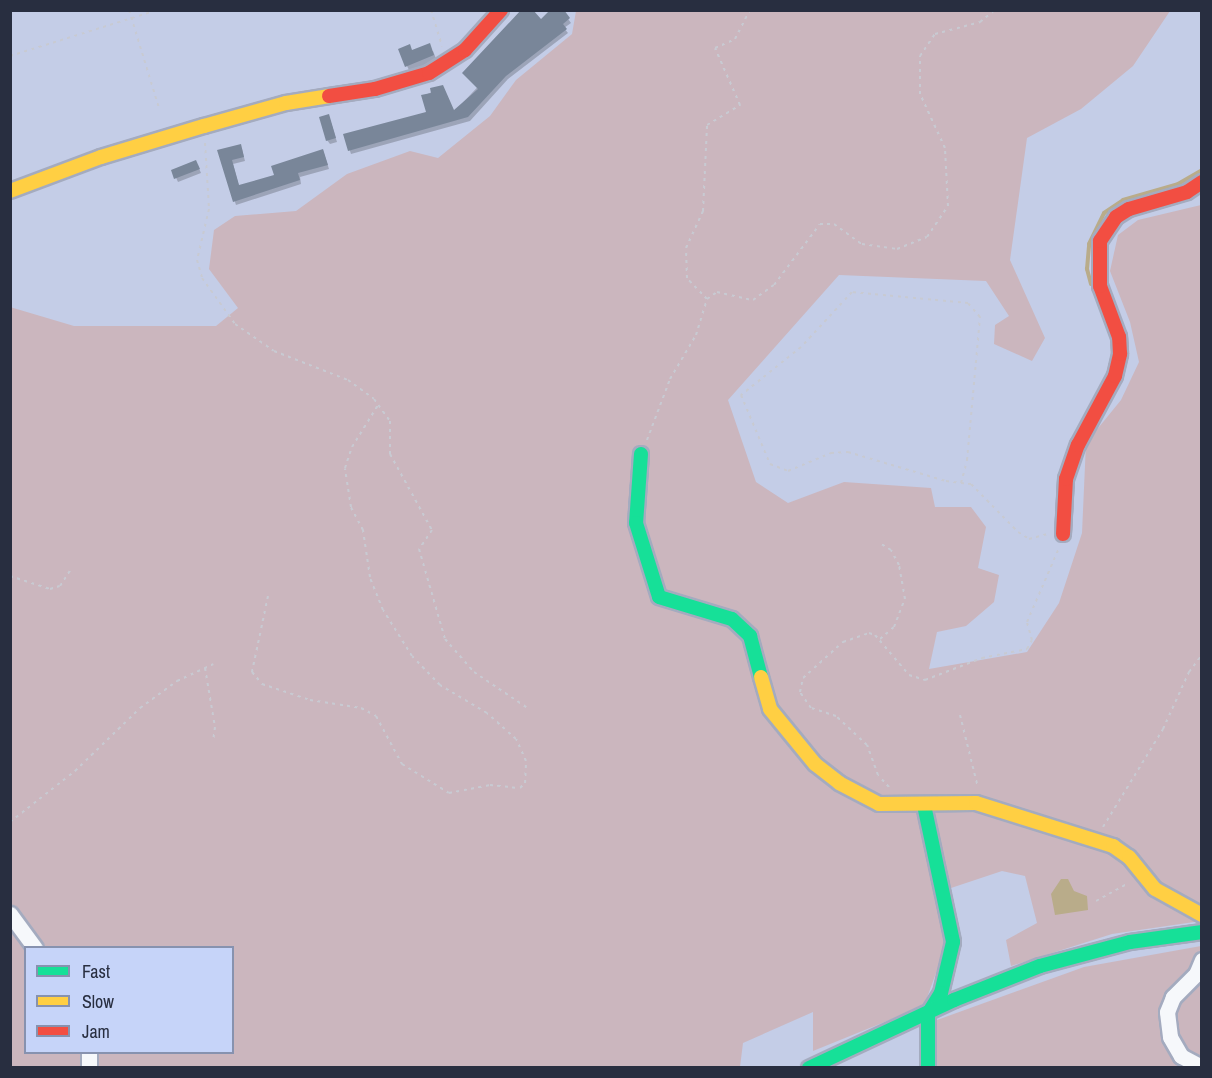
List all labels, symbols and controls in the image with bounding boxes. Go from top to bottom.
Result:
legend [24,946,234,1054]
text: Fast [82,959,110,984]
text: Slow [82,989,114,1014]
text: Jam [82,1019,110,1044]

